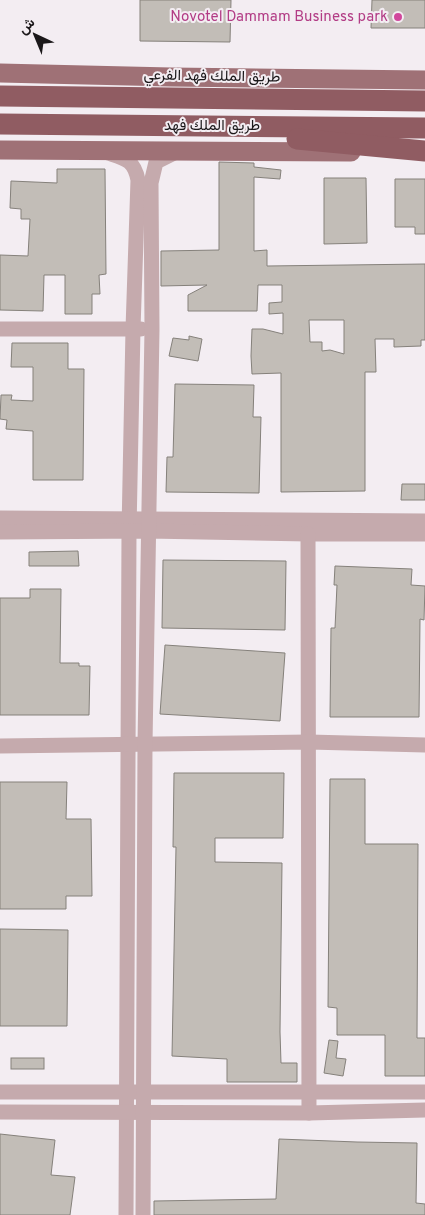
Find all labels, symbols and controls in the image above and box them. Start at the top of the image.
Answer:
place label: Novotel Dammam Business park [170,8,388,27]
north arrow [10,10,60,60]
marker: Novotel Dammam Business park [392,11,404,23]
text: ش [15,15,39,39]
street label: طريق الملك فهد الفرعي [143,66,281,90]
street label: طريق الملك فهد [164,117,260,136]

